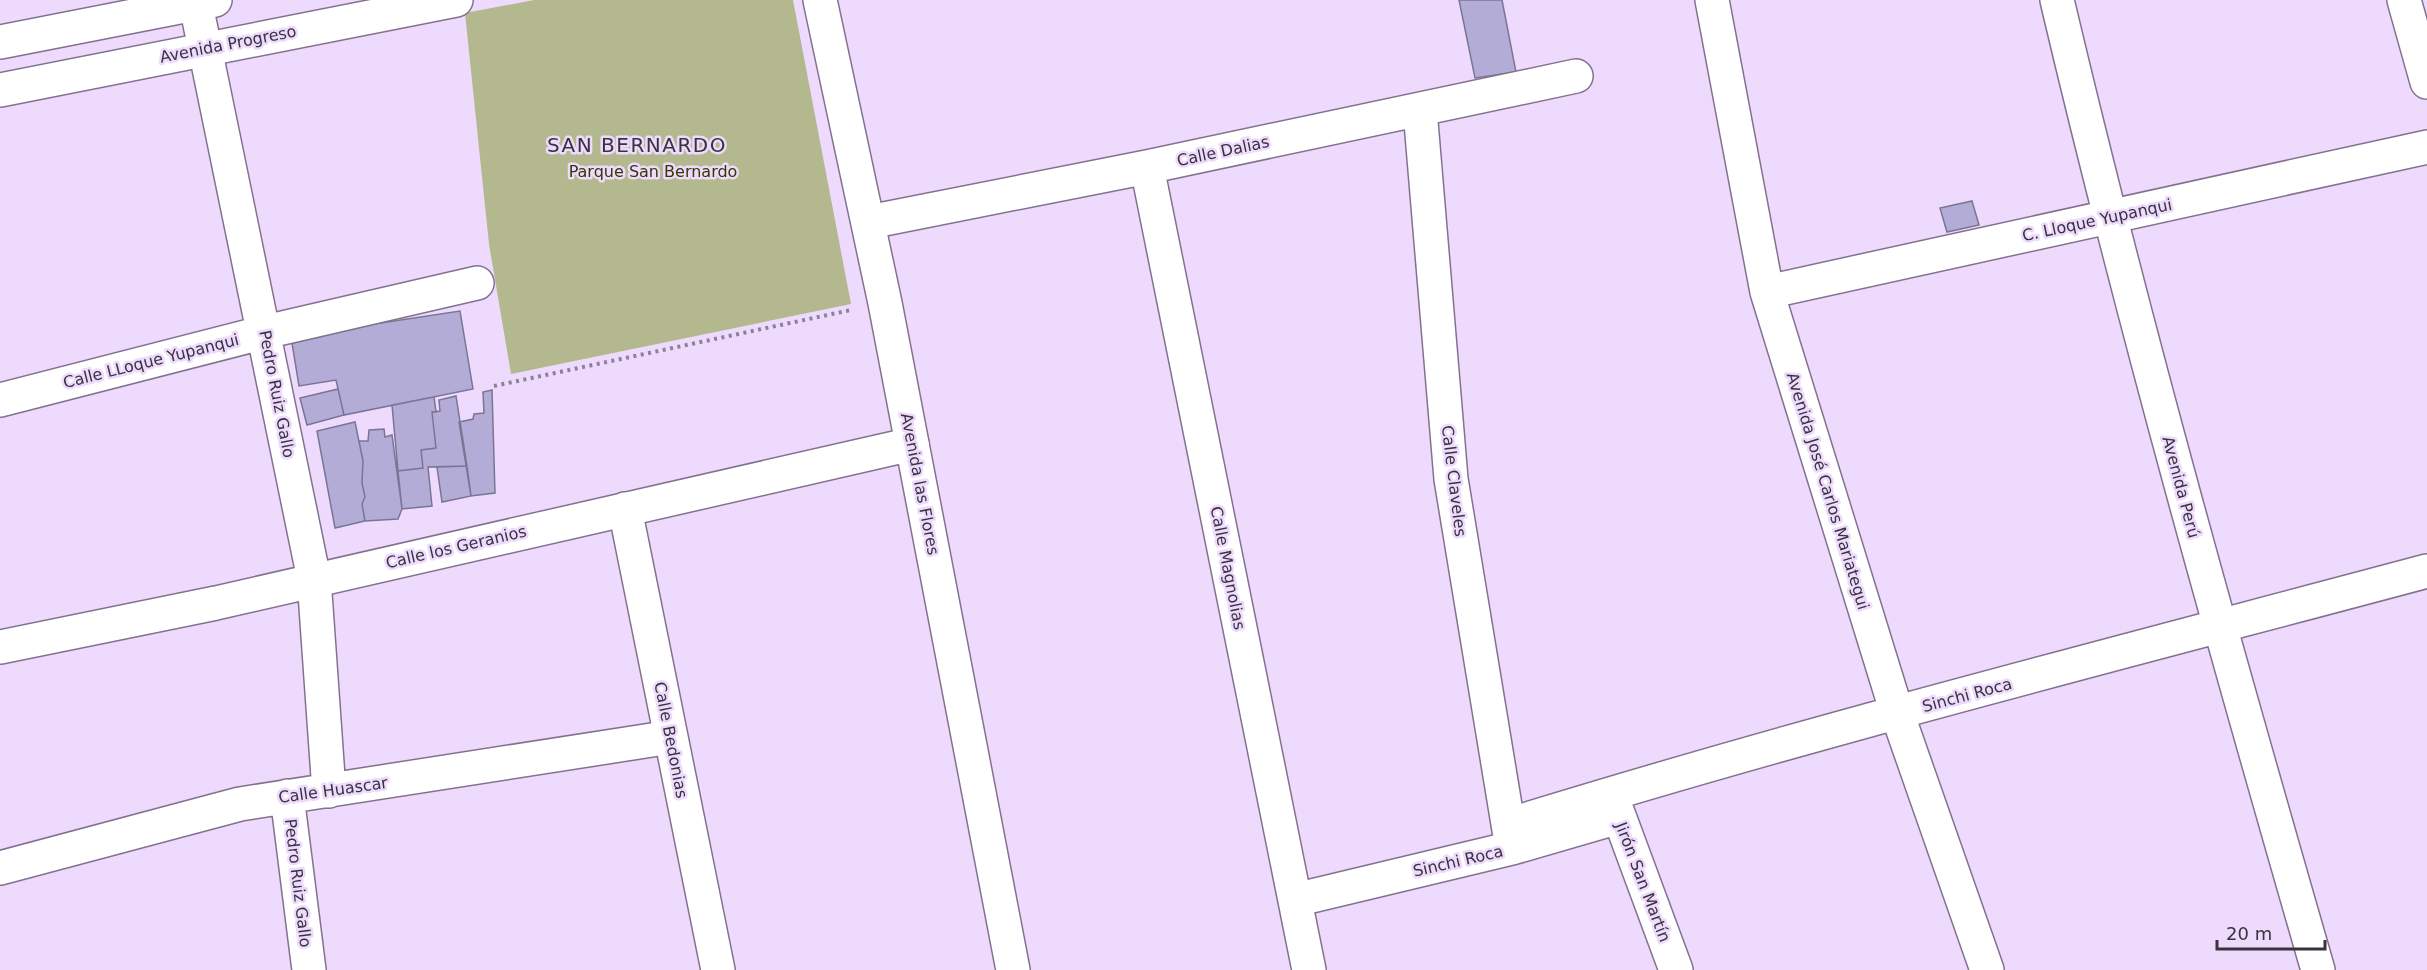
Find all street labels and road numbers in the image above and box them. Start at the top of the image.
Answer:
street label: Avenida Progreso [158,21,298,67]
street label: Calle Dalias [1175,132,1271,170]
street label: C. Lloque Yupanqui [2020,195,2174,245]
street label: Pedro Ruiz Gallo [255,329,299,459]
street label: Calle LLoque Yupanqui [61,330,241,392]
street label: Avenida José Carlos Mariategui [1783,370,1873,612]
street label: Avenida las Flores [897,411,943,557]
street label: Calle Claveles [1438,424,1470,538]
street label: Avenida Perú [2158,434,2204,540]
street label: Calle Magnolias [1207,505,1249,631]
street label: Calle los Geranios [384,522,528,572]
street label: Sinchi Roca [1920,674,2014,716]
street label: Calle Bedonias [650,680,692,800]
street label: Calle Huascar [277,773,389,807]
street label: Pedro Ruiz Gallo [281,818,315,948]
street label: Jirón San Martín [1611,819,1675,945]
street label: Sinchi Roca [1411,841,1505,881]

